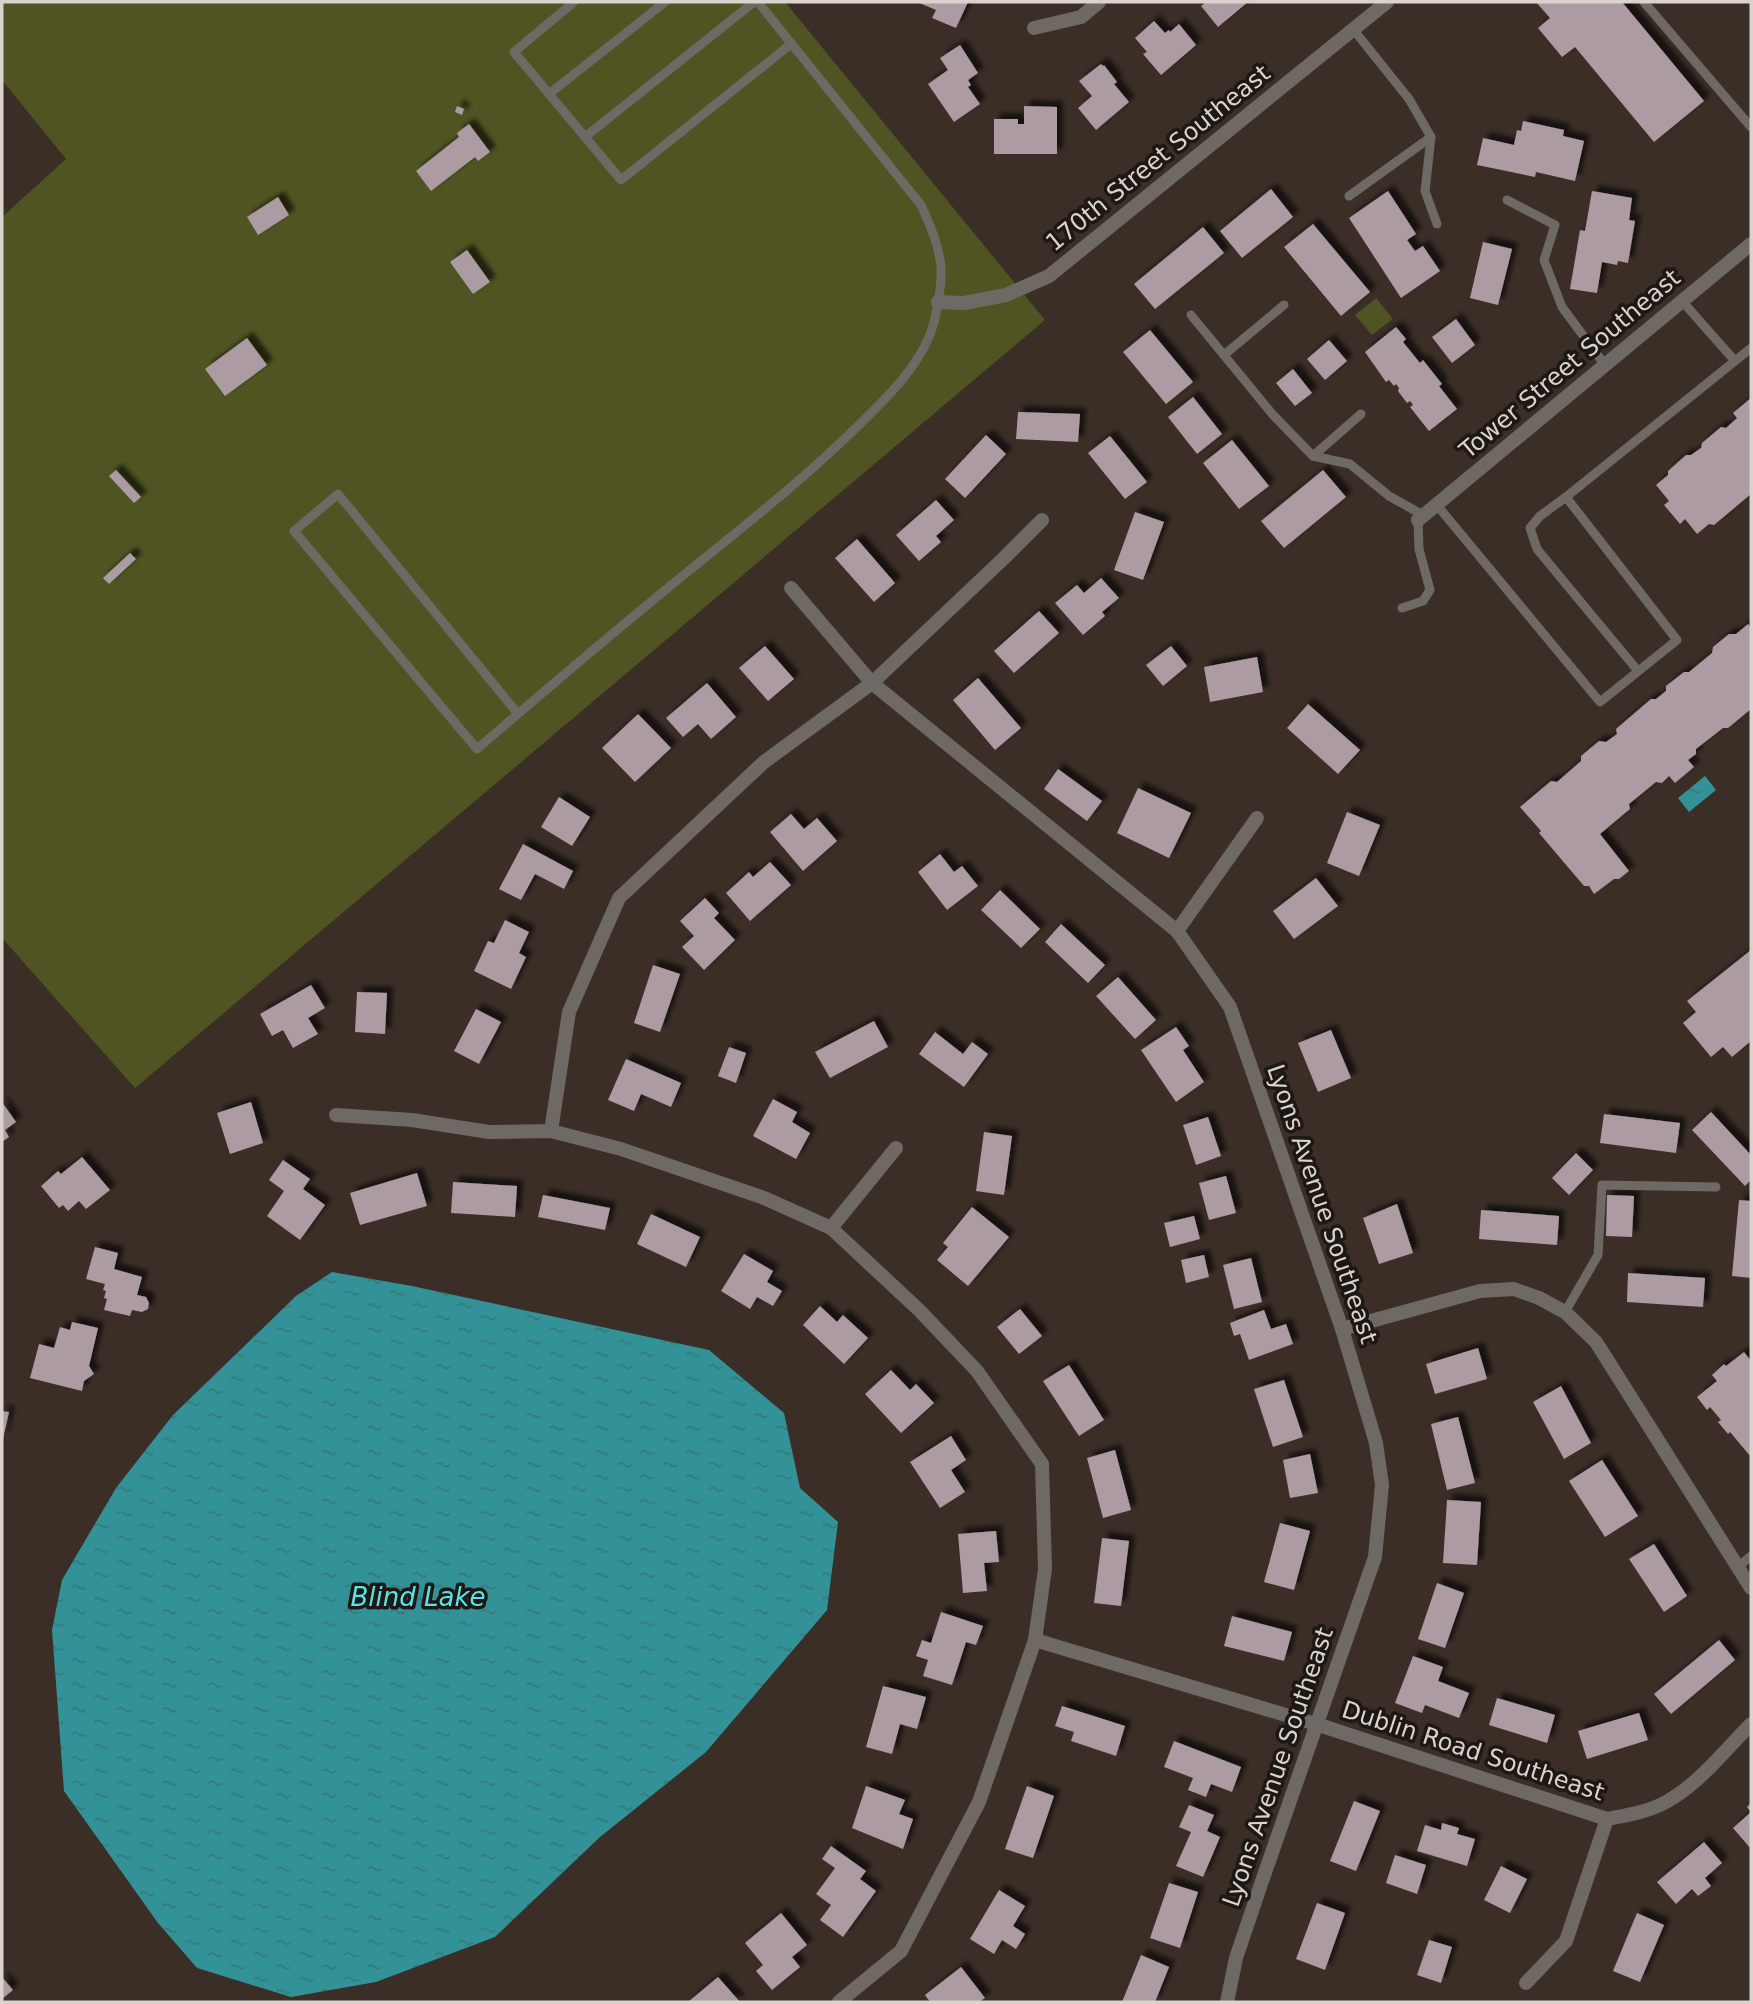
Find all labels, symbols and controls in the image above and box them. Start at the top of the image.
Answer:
street label: 170th Street Southeast [1040,59,1276,257]
street label: Tower Street Southeast [1453,264,1686,465]
street label: Lyons Avenue Southeast [1261,1061,1383,1347]
water label: Blind Lake [350,1582,486,1612]
street label: Lyons Avenue Southeast [1217,1624,1339,1910]
street label: Dublin Road Southeast [1338,1695,1608,1807]

